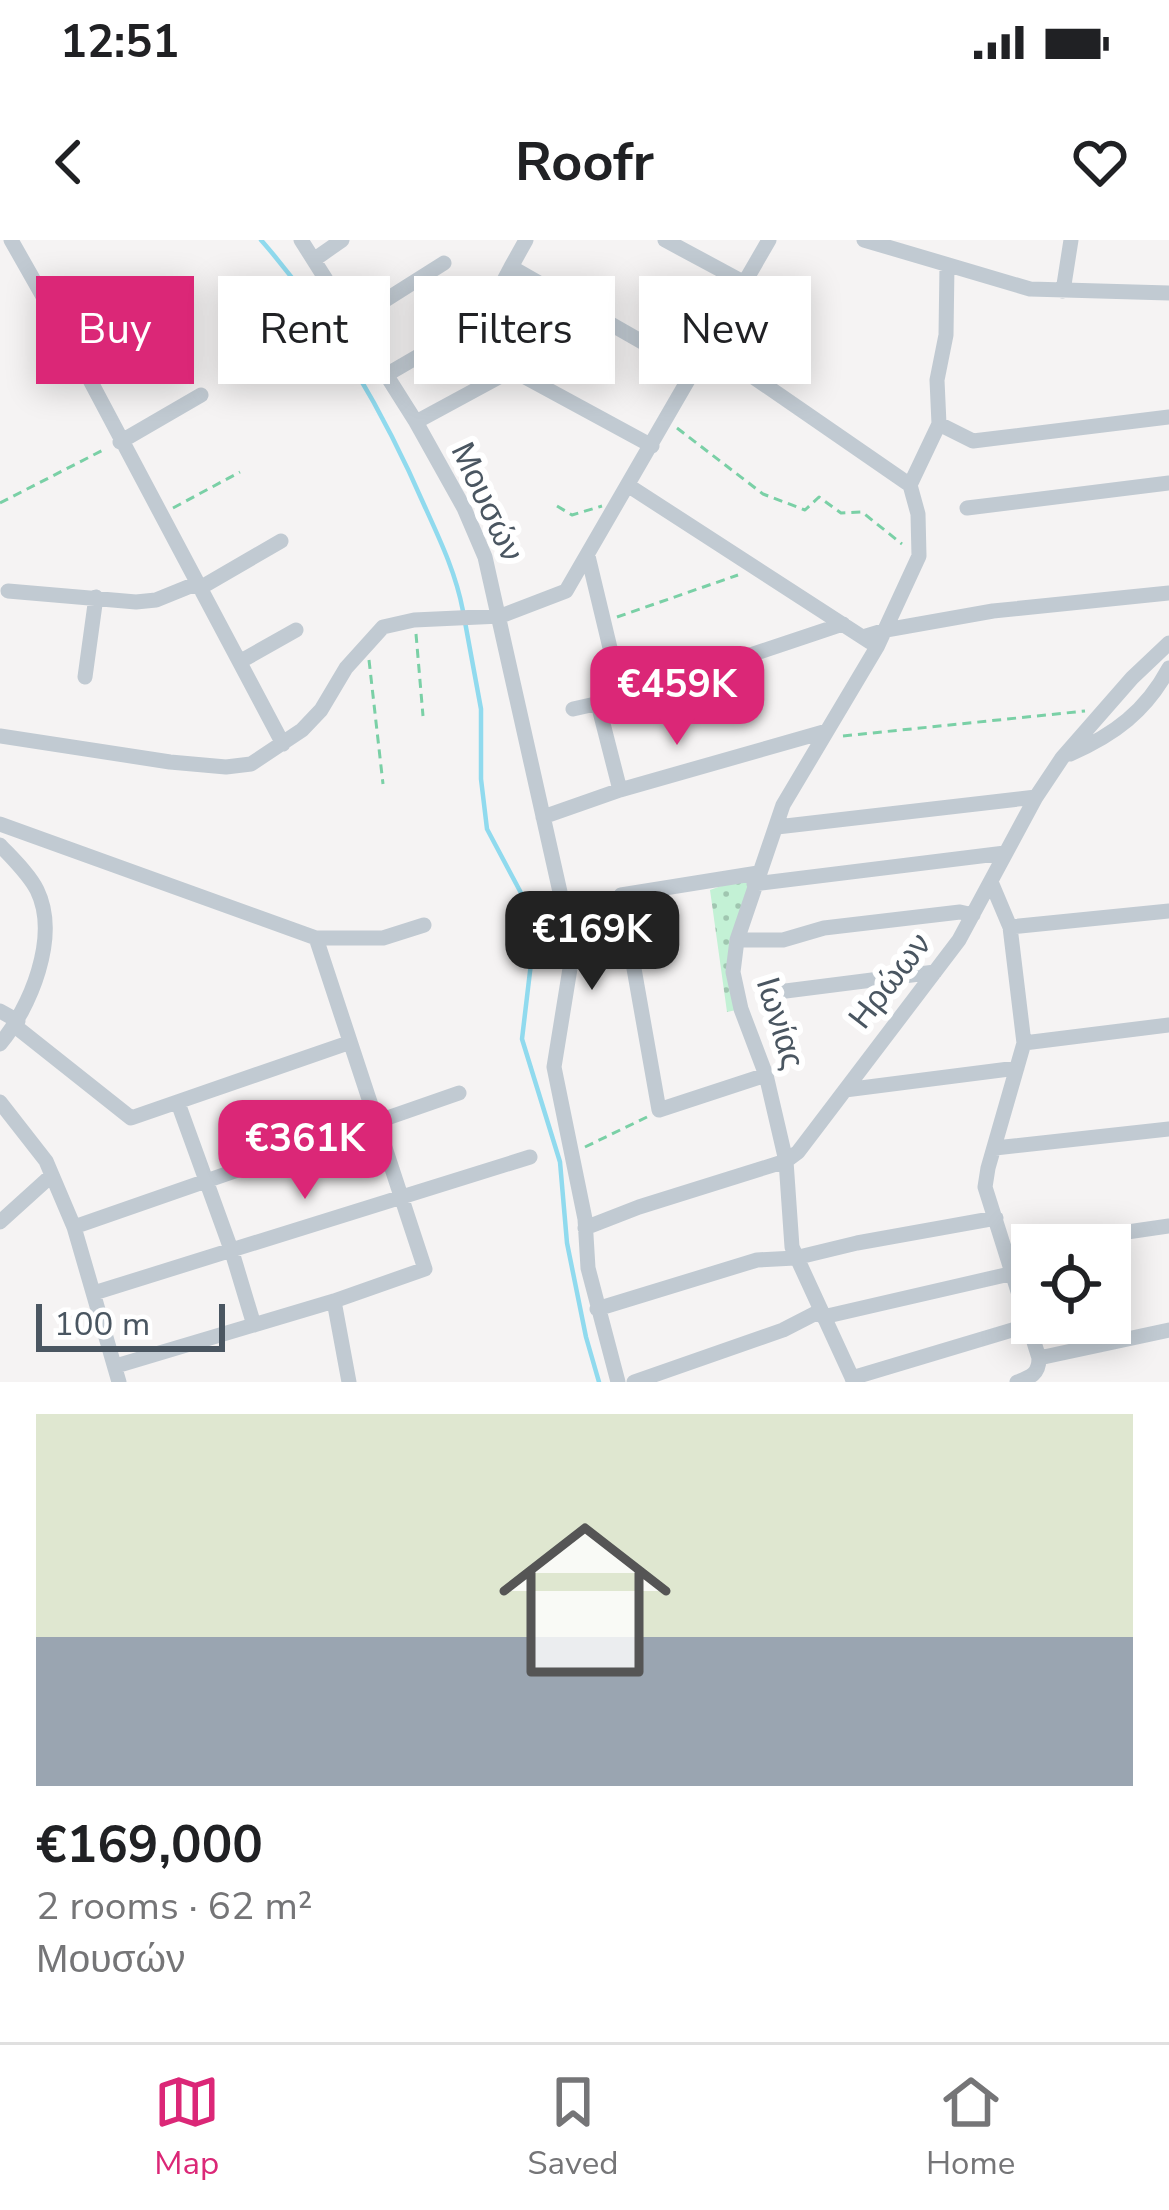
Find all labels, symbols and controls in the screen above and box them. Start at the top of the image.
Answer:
text: 12:51 [60,12,179,73]
text: Roofr [515,125,654,199]
icon: back [36,129,102,195]
icon: heart [1067,129,1133,195]
chip: Buy [36,276,194,384]
chip: Rent [218,276,390,384]
chip: Filters [414,276,615,384]
chip: New [639,276,811,384]
street label: Μουσών [440,435,534,569]
pin: €459K [593,646,761,748]
text: €459K [617,658,737,711]
pin: €169K [508,891,676,993]
text: €169K [532,903,652,956]
street label: Ηρώων [838,924,942,1038]
street label: Ιωνίας [745,972,815,1074]
pin: €361K [221,1100,389,1202]
text: €361K [245,1112,365,1165]
map controls [1011,1224,1131,1344]
button: locate [1011,1224,1131,1344]
scale bar [36,1298,225,1351]
text: 100 m [54,1302,150,1347]
icon: home [477,1492,693,1708]
text: €169,000 [36,1810,263,1880]
text: 2 rooms · 62 m² [36,1880,313,1933]
text: Μουσών [36,1933,186,1986]
tab: Map [154,2069,220,2186]
tab: Saved [527,2069,618,2186]
tab: Home [926,2069,1015,2186]

